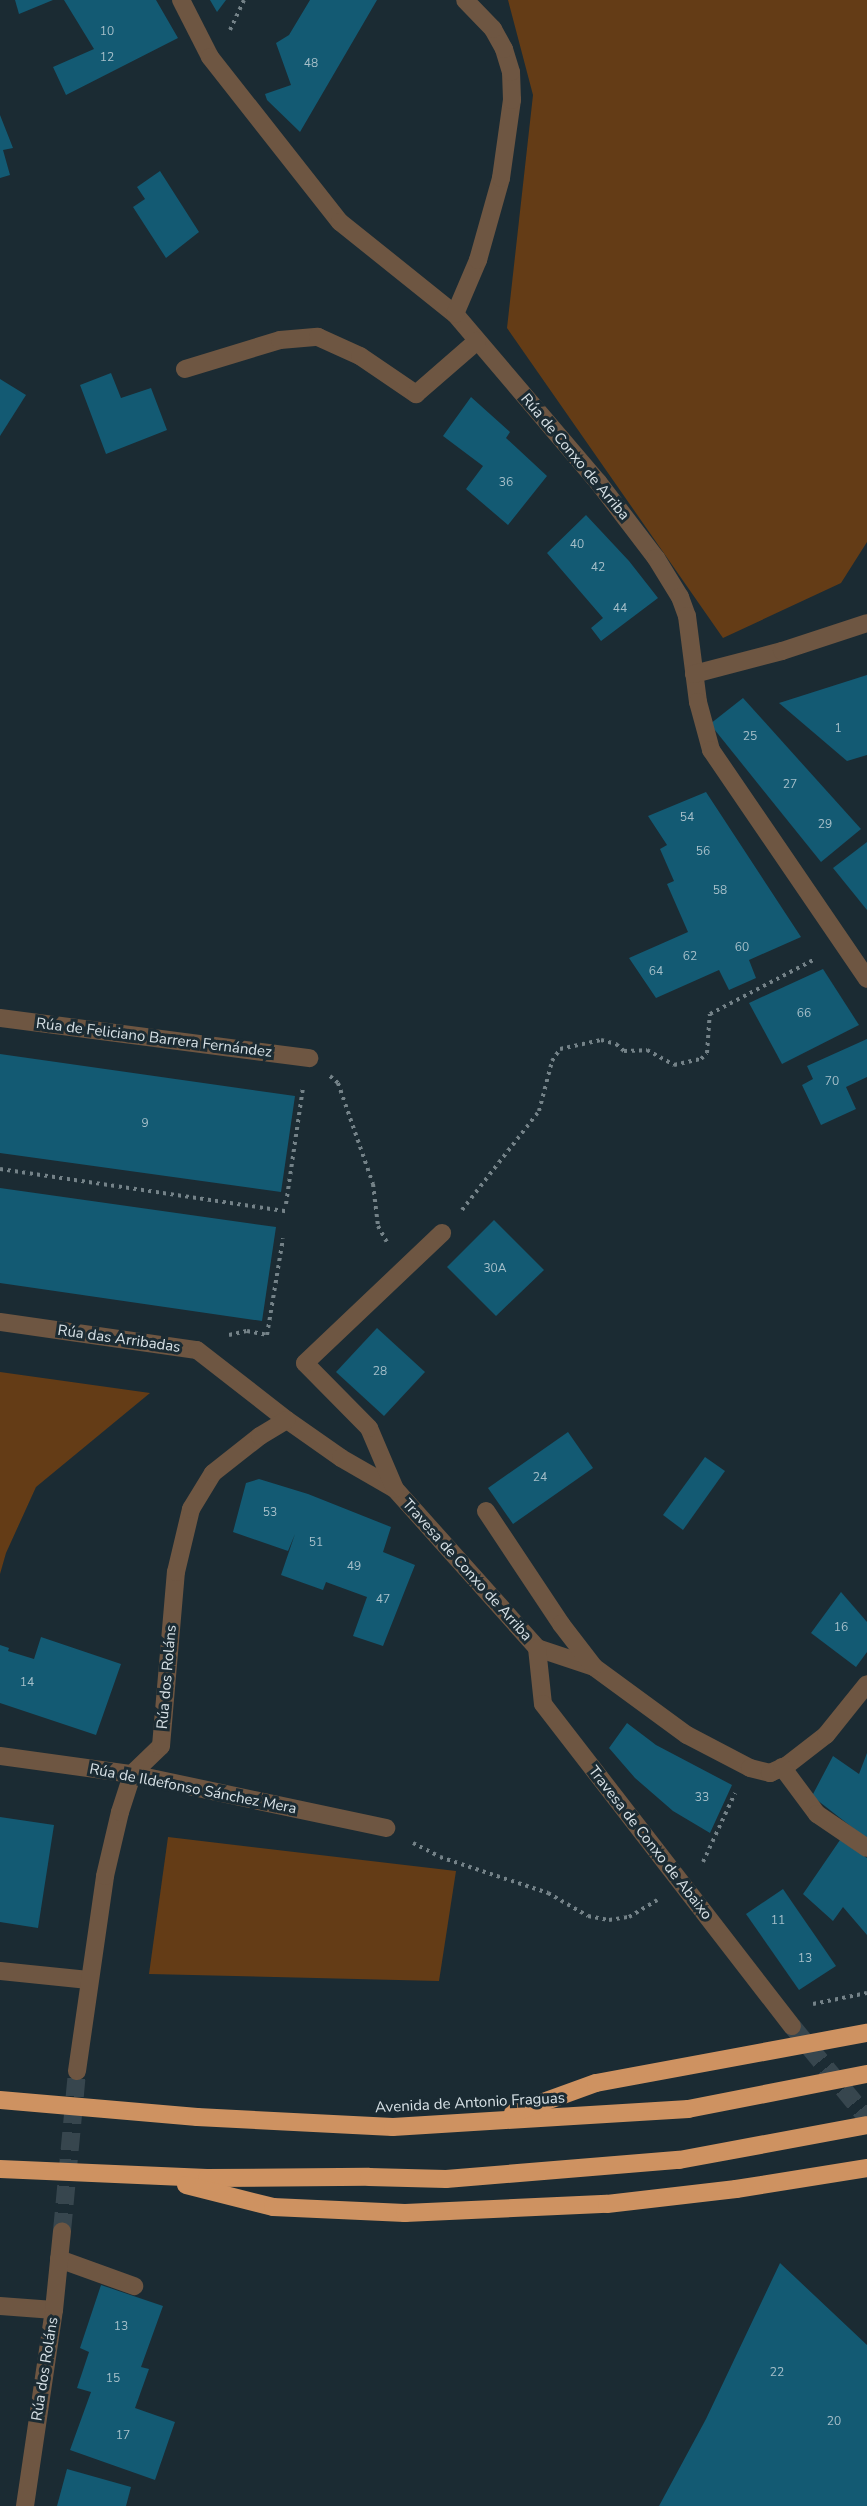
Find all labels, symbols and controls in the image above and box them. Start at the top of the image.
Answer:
house number: 10 [100,25,114,39]
house number: 12 [100,51,114,65]
house number: 48 [304,57,318,71]
street label: Rúa de Conxo de Arriba [517,390,633,524]
house number: 36 [499,476,513,490]
house number: 40 [570,538,584,552]
house number: 42 [591,561,605,575]
house number: 44 [613,602,627,616]
house number: 1 [834,722,842,736]
house number: 25 [743,730,757,744]
house number: 27 [783,778,797,792]
house number: 54 [680,811,694,825]
house number: 29 [818,818,832,832]
house number: 56 [696,845,710,859]
house number: 58 [713,884,727,898]
house number: 60 [735,941,749,955]
house number: 62 [683,950,697,964]
house number: 64 [649,965,663,979]
house number: 66 [797,1007,811,1021]
street label: Rúa de Feliciano Barrera Fernández [35,1015,273,1061]
house number: 70 [825,1075,839,1089]
house number: 9 [141,1117,149,1131]
house number: 30A [483,1262,507,1276]
street label: Rúa das Arribadas [56,1321,182,1357]
house number: 28 [373,1365,387,1379]
house number: 24 [533,1471,547,1485]
street label: Travesa de Conxo de Arriba [398,1495,536,1645]
house number: 53 [263,1506,277,1520]
house number: 51 [309,1536,323,1550]
house number: 49 [347,1560,361,1574]
house number: 47 [376,1593,390,1607]
house number: 16 [834,1621,848,1635]
street label: Rúa dos Roláns [153,1624,181,1730]
house number: 14 [20,1676,34,1690]
street label: Rúa de Ildefonso Sánchez Mera [88,1760,298,1818]
street label: Travesa de Conxo de Abaixo [584,1762,716,1924]
house number: 33 [695,1791,709,1805]
house number: 11 [771,1914,785,1928]
house number: 13 [798,1952,812,1966]
street label: Avenida de Antonio Fraguas [375,2089,565,2117]
street label: Rúa dos Roláns [28,2316,62,2422]
house number: 13 [114,2320,128,2334]
house number: 22 [770,2366,784,2380]
house number: 15 [106,2372,120,2386]
house number: 20 [827,2415,841,2429]
house number: 17 [116,2429,130,2443]

